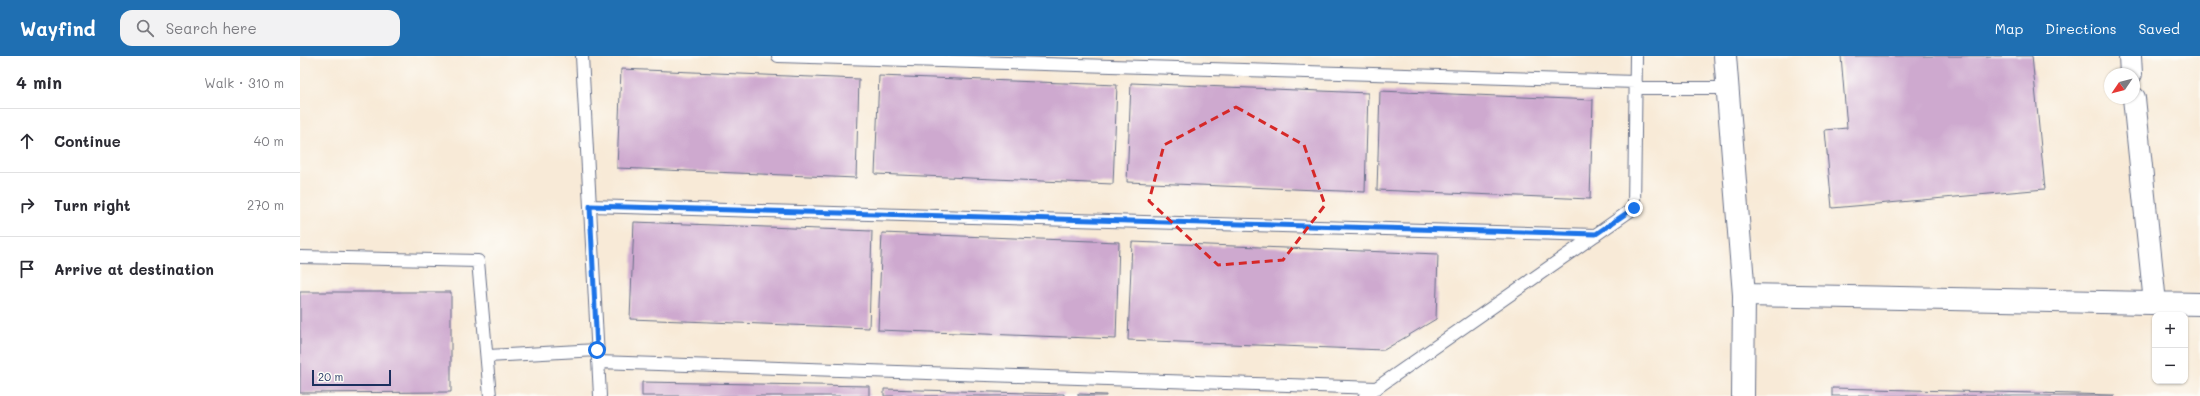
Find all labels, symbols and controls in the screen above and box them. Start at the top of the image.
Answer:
search box [120,10,400,46]
text: Wayfind [20,16,96,41]
icon: search [134,17,156,39]
text: Search here [166,18,257,38]
text: Map [1995,19,2023,38]
text: Directions [2045,19,2116,38]
text: Saved [2138,19,2180,38]
north arrow [2104,68,2140,104]
text: 4 min [16,71,62,93]
text: Walk · 310 m [204,74,284,91]
icon: ahead [16,130,38,152]
text: Continue [54,131,121,151]
text: 40 m [254,132,284,149]
icon: right [16,194,38,216]
text: Turn right [54,195,131,215]
text: 270 m [247,196,284,213]
route end [1625,199,1643,217]
icon: arrive [16,258,38,280]
text: Arrive at destination [54,259,214,279]
map controls [2152,312,2188,384]
button: + [2152,312,2188,348]
route start [588,341,606,359]
button: − [2152,348,2188,384]
scale bar [312,368,391,387]
text: 20 m [318,369,343,384]

